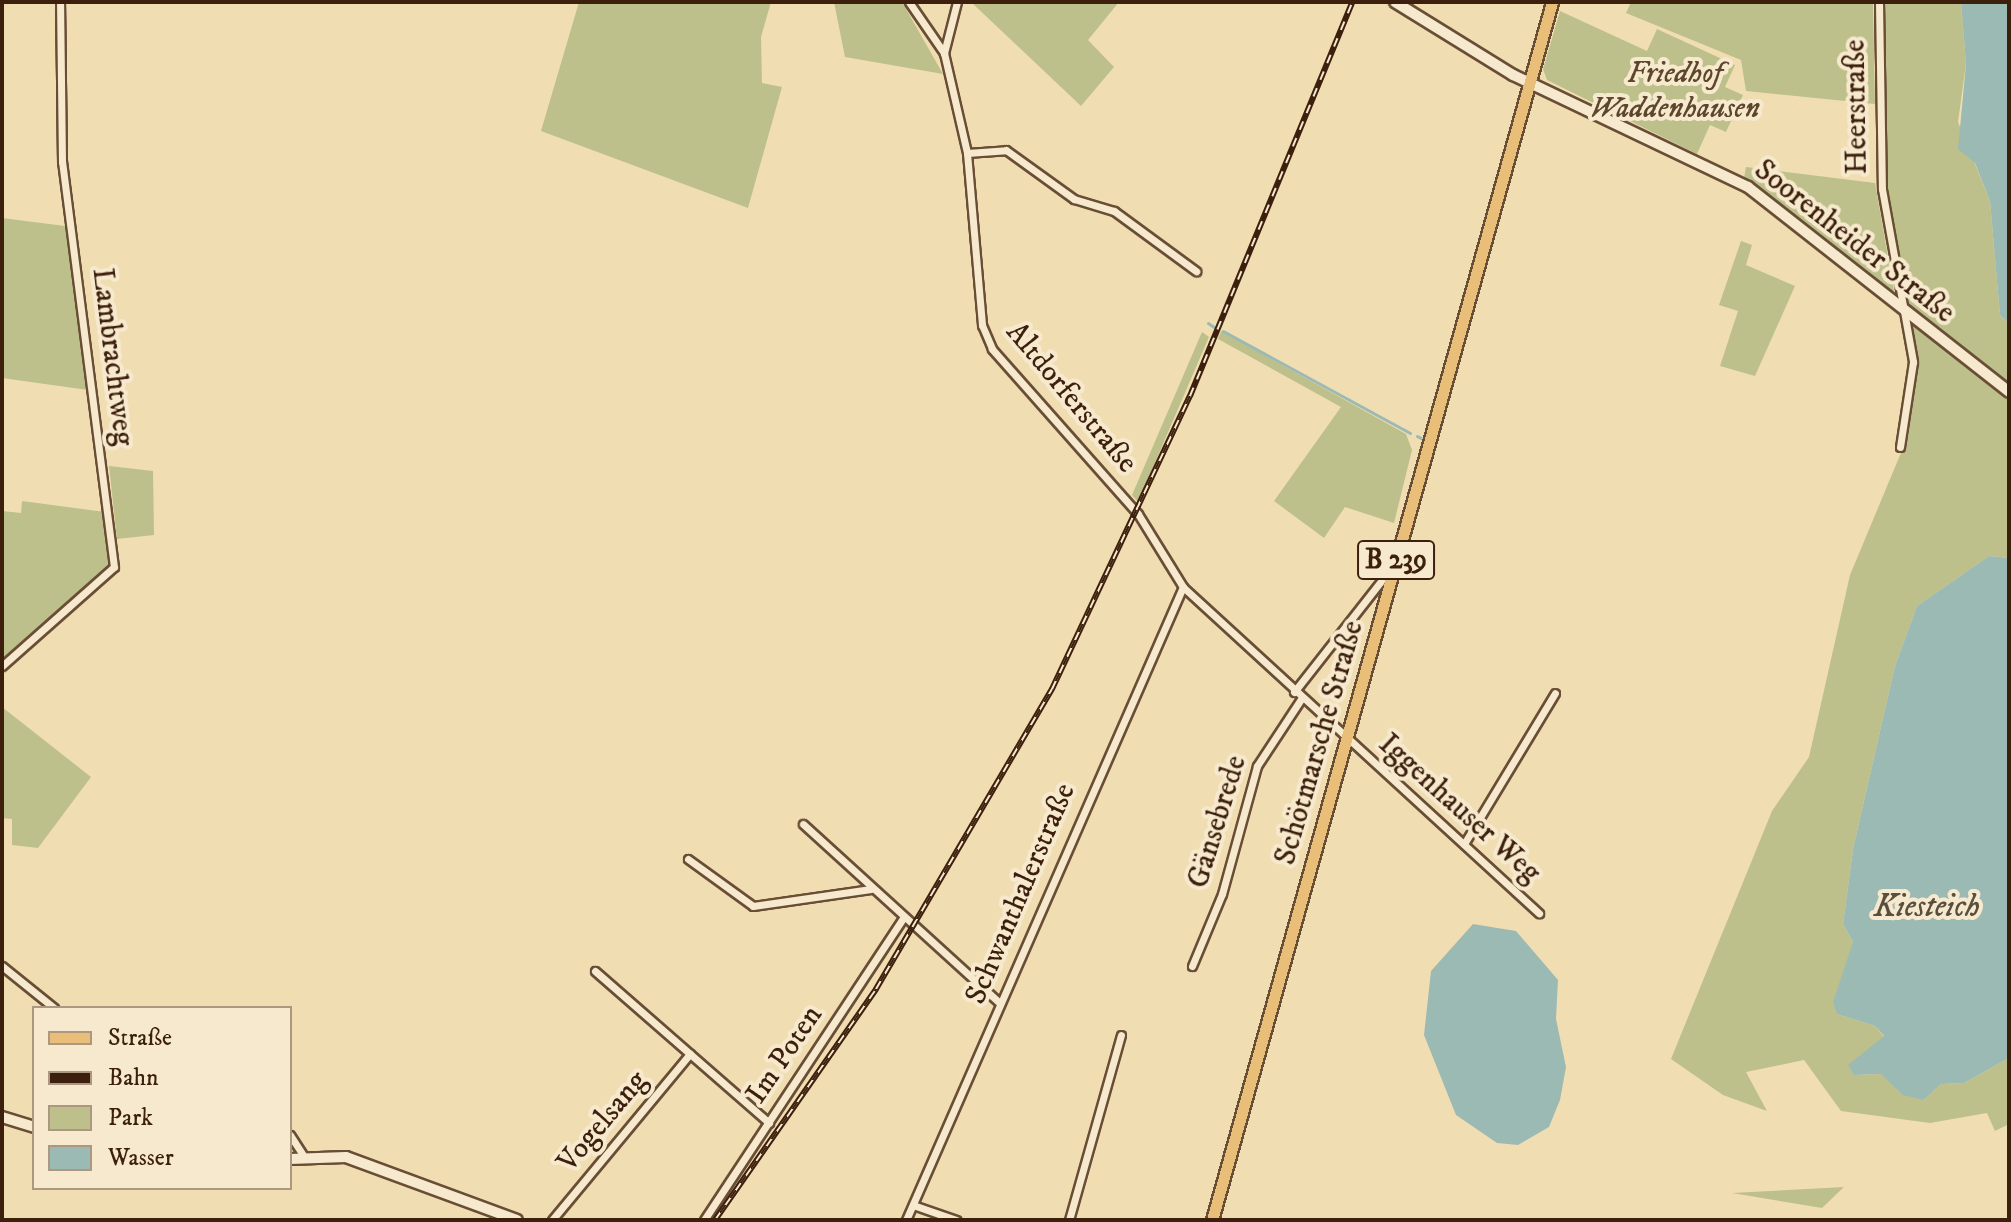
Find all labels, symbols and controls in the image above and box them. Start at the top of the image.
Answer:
street label: Heerstraße [1838,39,1876,175]
park label: Friedhof Waddenhausen [1590,56,1760,126]
street label: Soorenheider Straße [1747,153,1961,331]
street label: Lambrachtweg [83,266,141,448]
street label: Altdorferstraße [998,315,1144,481]
road number: B 239 [1356,536,1436,584]
street label: Schötmarsche Straße [1268,617,1372,869]
street label: Iggenhauser Weg [1371,727,1547,891]
street label: Gänsebrede [1181,751,1255,893]
street label: Schwanthalerstraße [958,778,1084,1010]
water label: Kiesteich [1874,888,1980,926]
street label: Im Poten [739,999,831,1111]
legend [32,1006,292,1190]
text: Straße [108,1023,172,1053]
text: Bahn [108,1063,159,1093]
street label: Vogelsang [550,1064,656,1180]
text: Park [108,1103,153,1133]
text: Wasser [108,1143,174,1173]

